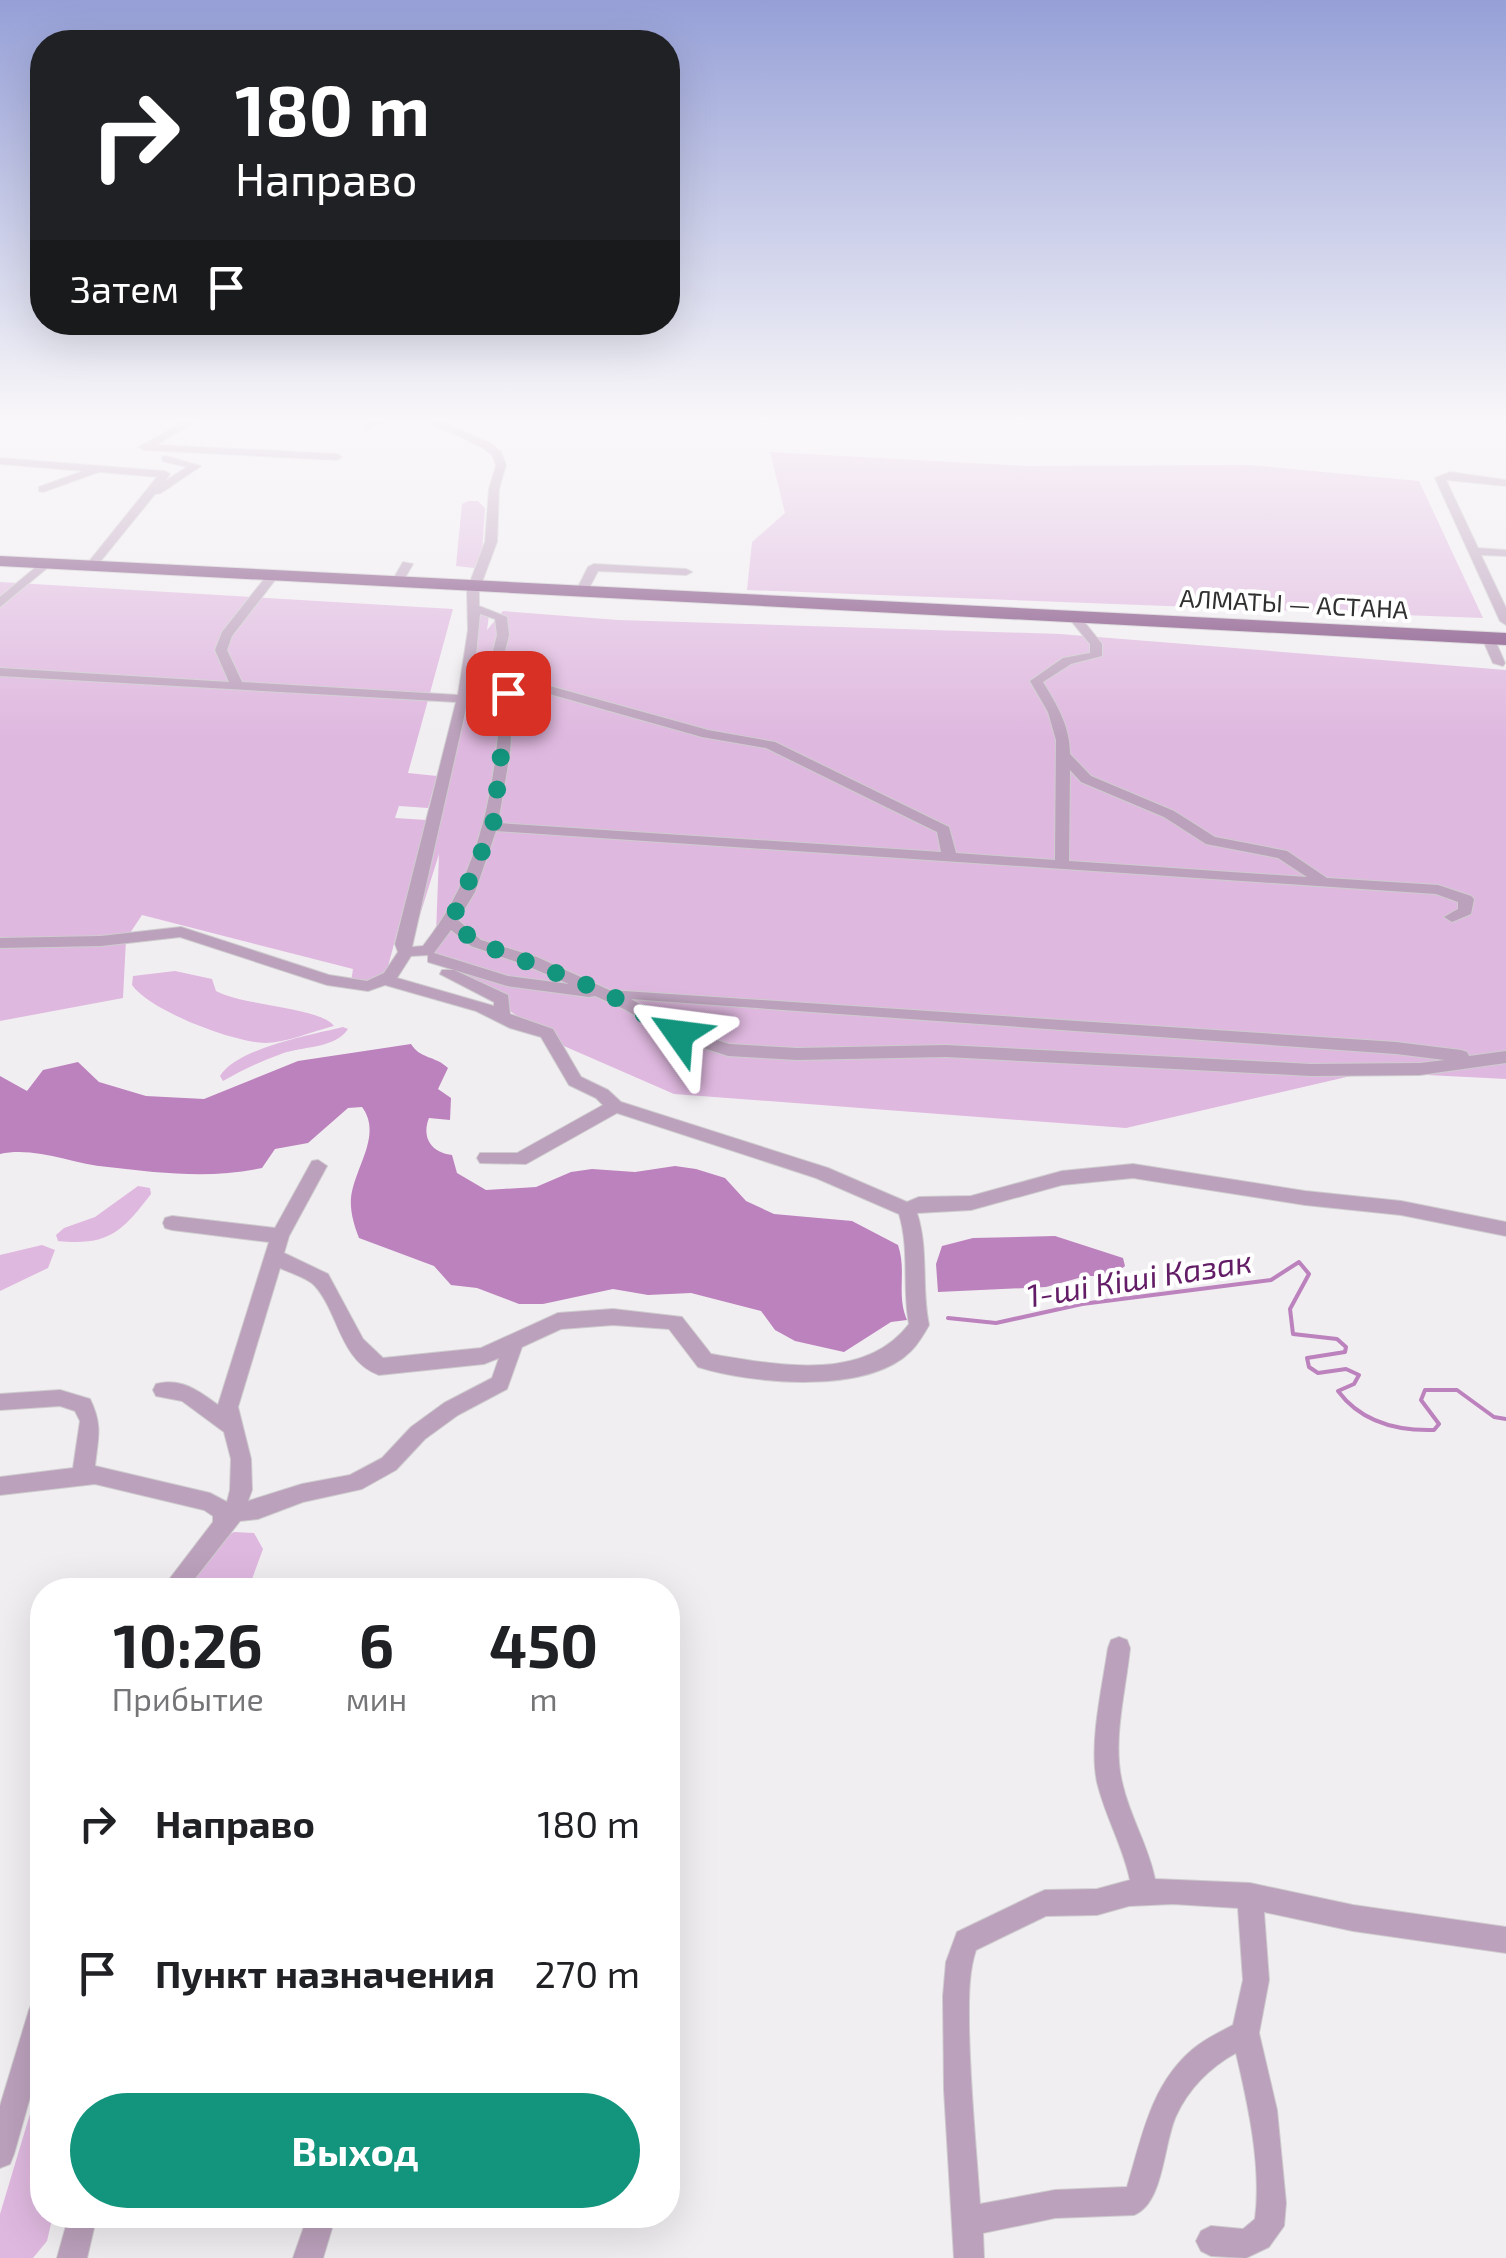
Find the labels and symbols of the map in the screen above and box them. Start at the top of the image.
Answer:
street label: АЛМАТЫ — АСТАНА [1179,582,1410,624]
pin [466,651,551,736]
position arrow [627,982,731,1086]
water label: 1-ші Кіші Казак [1024,1240,1254,1314]

